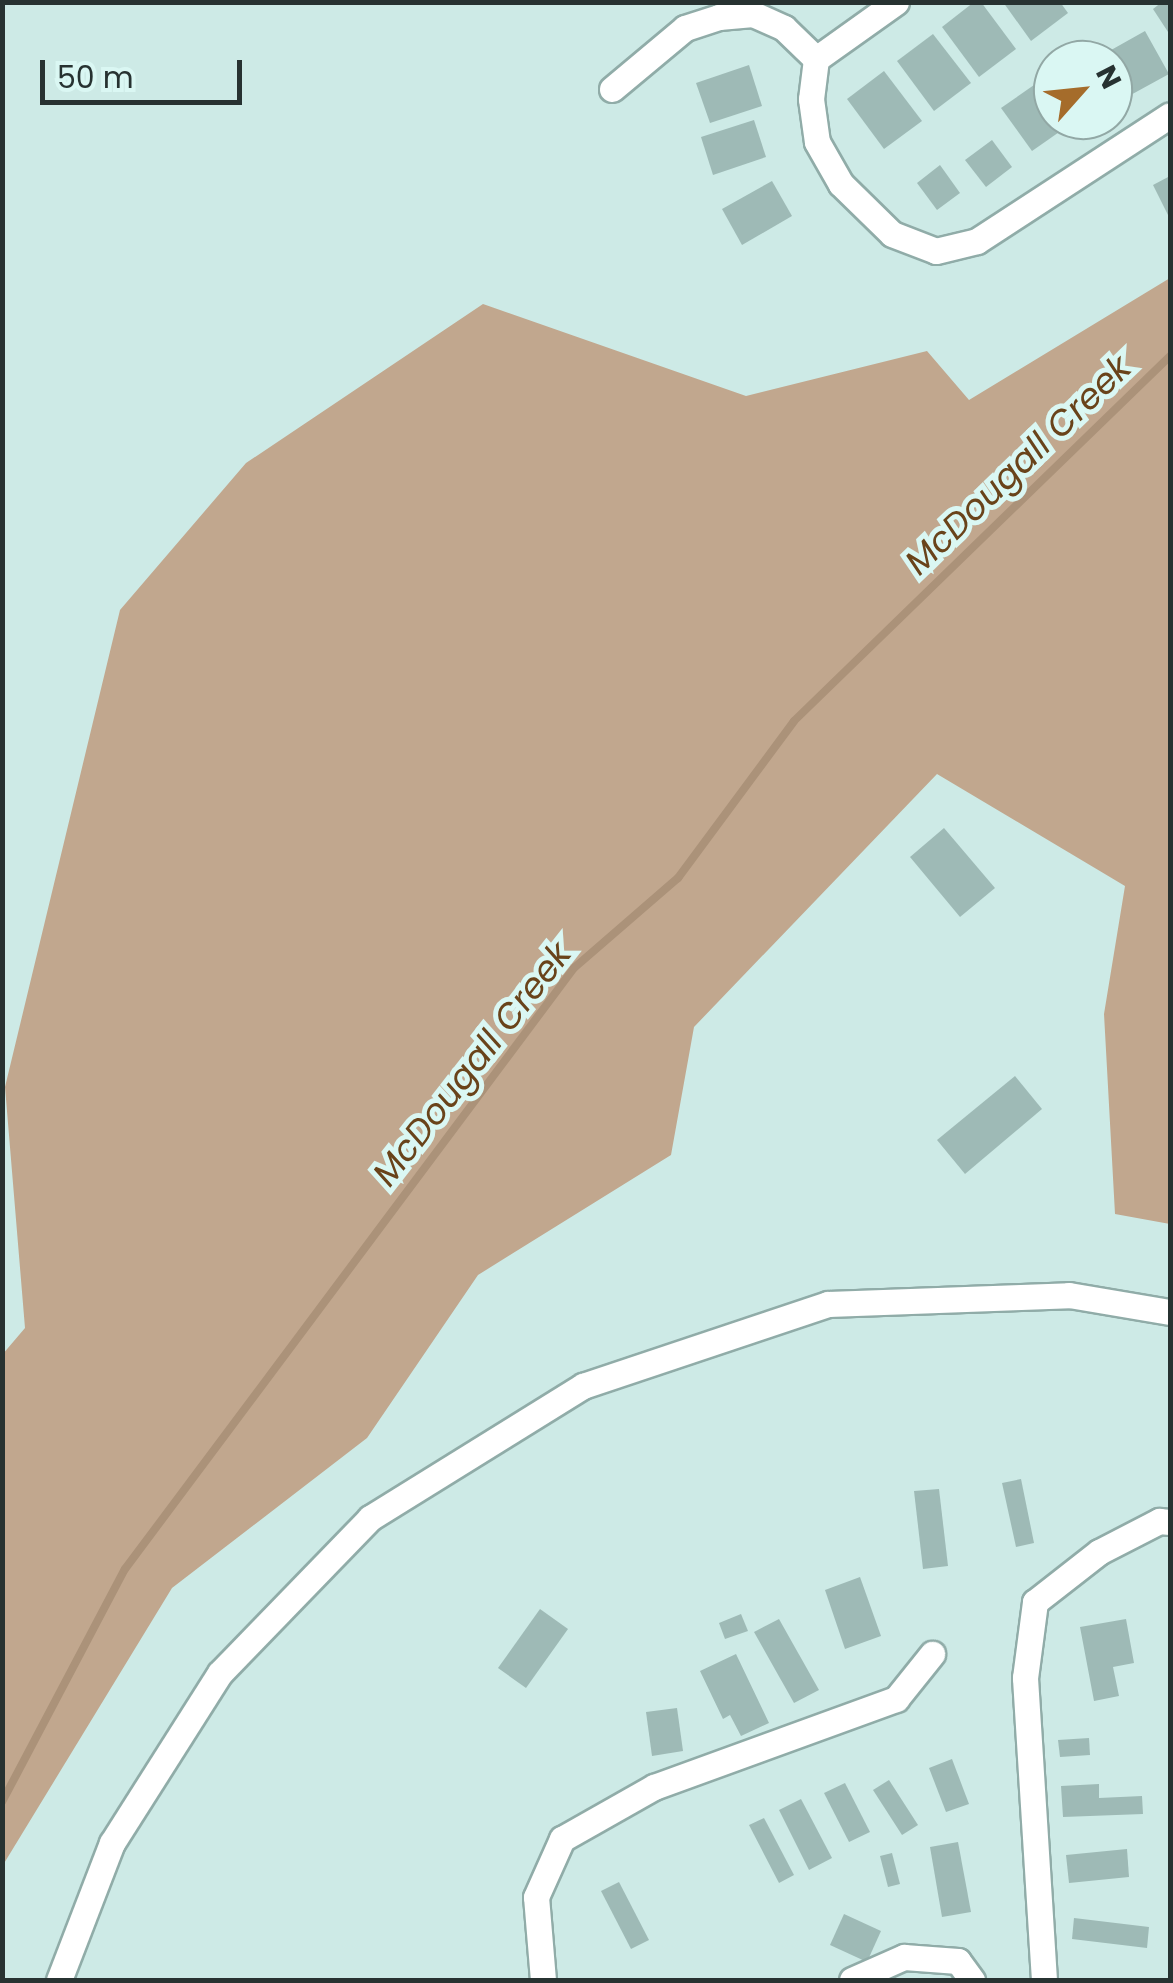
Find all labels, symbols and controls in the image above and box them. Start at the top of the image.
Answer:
scale bar [45,40,248,102]
north arrow [1033,40,1133,140]
text: 50 m [57,56,134,99]
text: N [1086,59,1131,95]
water label: McDougall Creek [896,347,1140,583]
water label: McDougall Creek [364,934,580,1194]

